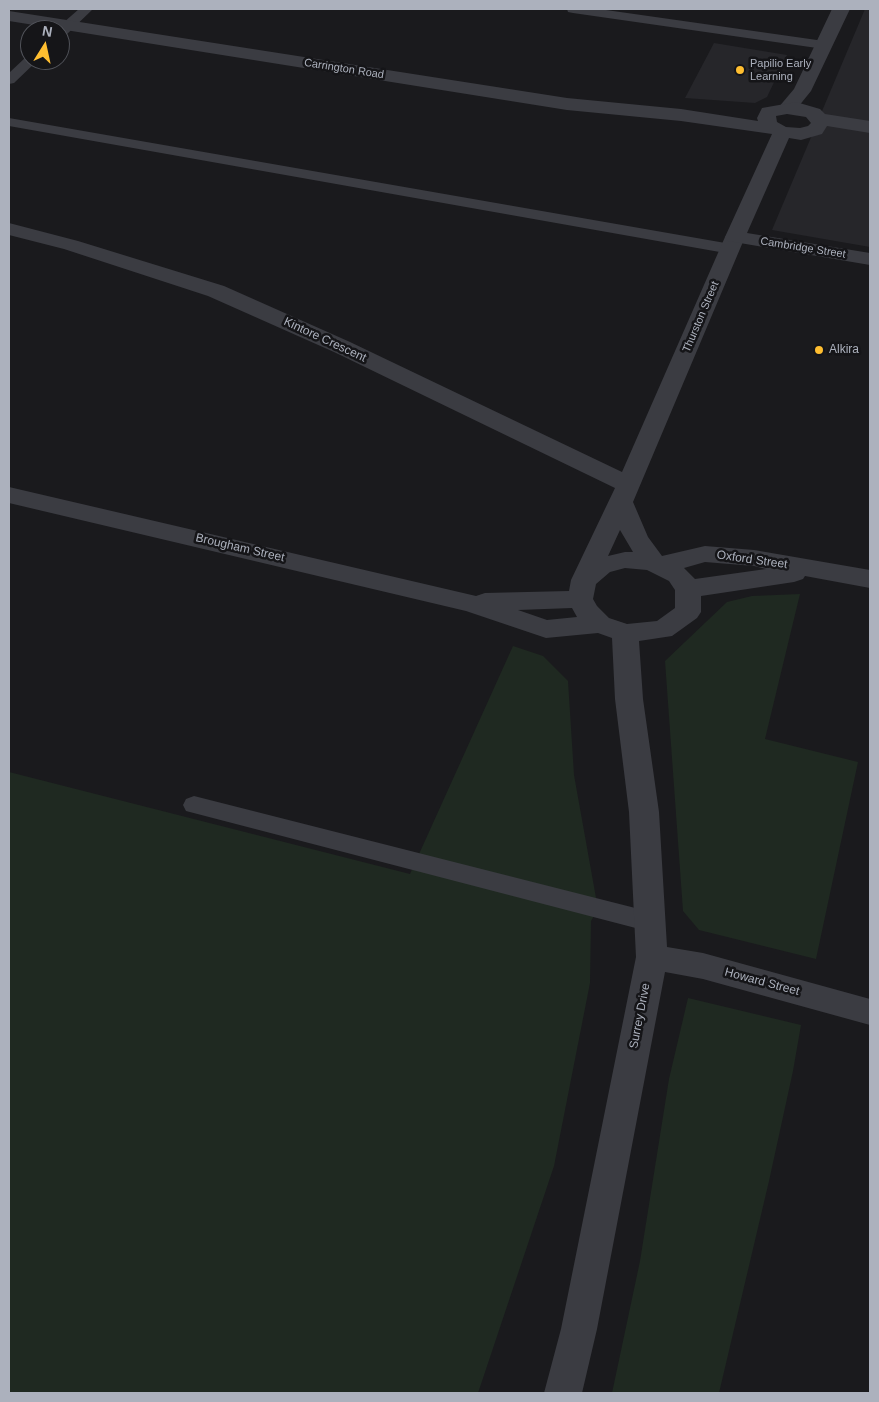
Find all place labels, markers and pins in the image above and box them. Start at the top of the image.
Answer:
place label: Papilio Early Learning [750,57,811,83]
marker: Papilio Early Learning [734,64,746,76]
place label: Alkira [829,343,859,357]
marker: Alkira [813,344,825,356]

